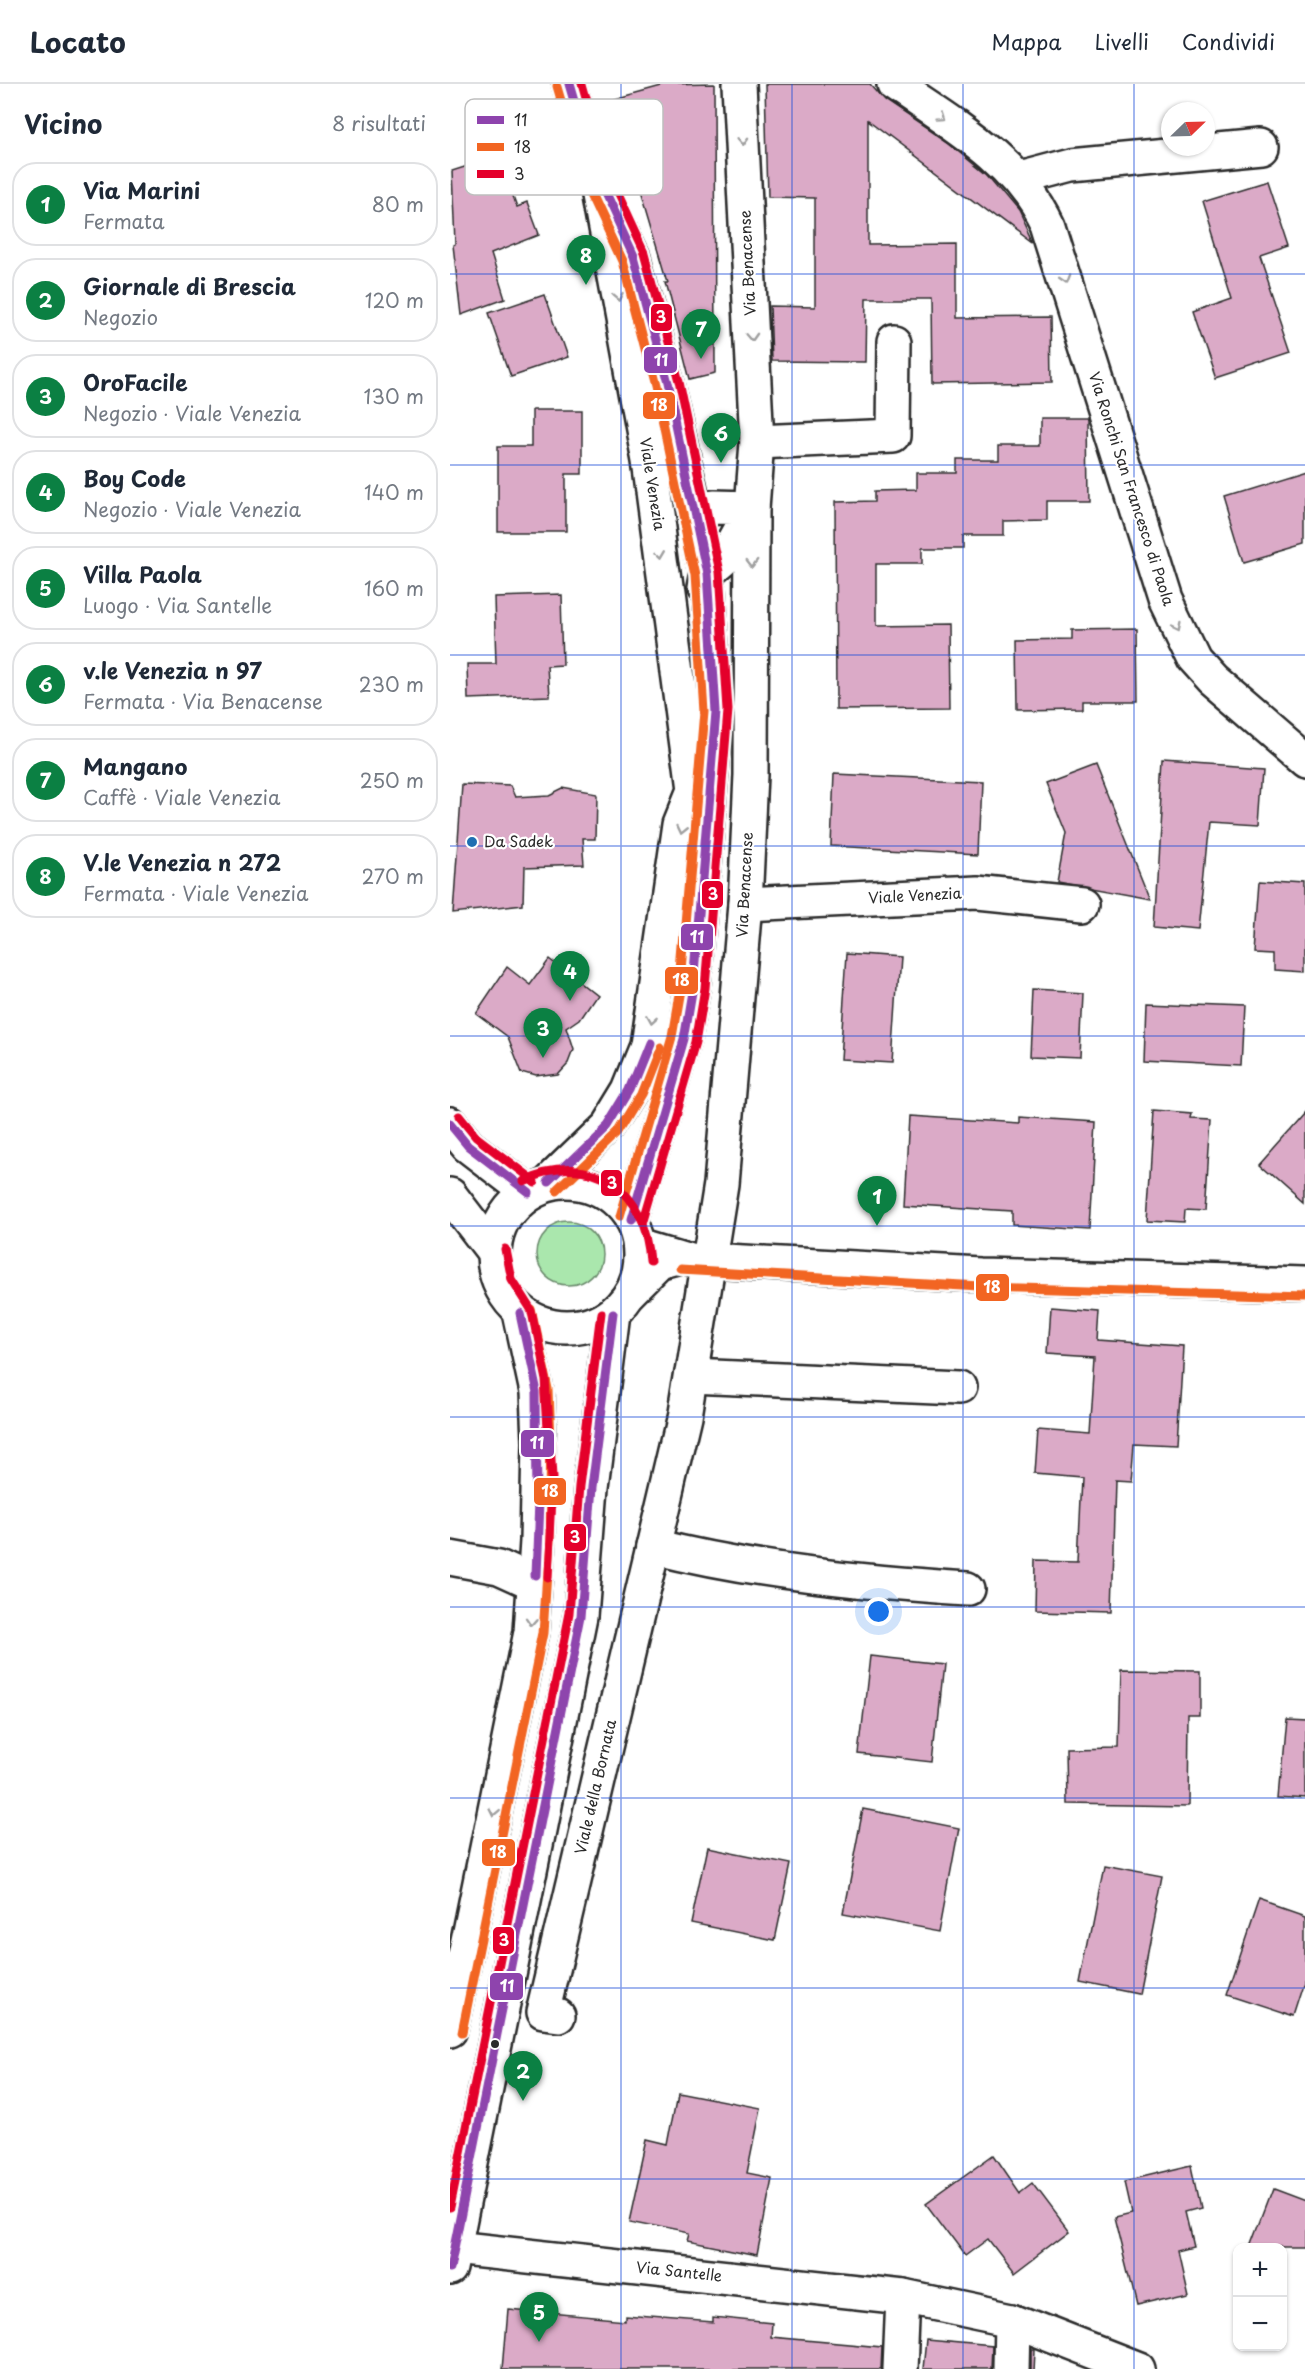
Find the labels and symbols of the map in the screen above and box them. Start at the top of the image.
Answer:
legend [465,99,663,195]
north arrow [1161,102,1215,156]
text: 11 [514,107,527,131]
one-way arrow [936,110,947,121]
text: 18 [514,134,531,158]
one-way arrow [736,138,749,147]
text: 3 [514,161,525,185]
street label: Via Benacense [732,210,761,317]
pin: 8 [566,236,606,285]
one-way arrow [1058,274,1070,285]
one-way arrow [611,293,624,303]
line badge: 3 [650,303,673,332]
text: 3 [656,304,666,328]
pin: 7 [682,310,720,359]
one-way arrow [745,333,758,342]
line badge: 11 [643,346,678,374]
text: 11 [654,347,668,371]
street label: Via Ronchi San Francesco di Paola [1084,369,1181,609]
line badge: 18 [642,391,676,420]
text: 18 [650,392,668,416]
pin: 6 [702,414,740,463]
street label: Viale Venezia [635,436,672,533]
one-way arrow [655,548,667,557]
one-way arrow [746,559,758,568]
one-way arrow [1170,619,1181,630]
one-way arrow [675,822,688,832]
place label: Da Sadek [484,829,553,852]
street label: Via Benacense [729,831,758,938]
marker: Da Sadek [465,835,479,849]
line badge: 3 [701,880,724,909]
text: 3 [708,881,718,905]
street label: Viale Venezia [868,881,963,908]
line badge: 11 [680,923,714,951]
text: 11 [690,924,704,948]
pin: 4 [550,952,590,1001]
line badge: 18 [664,966,699,995]
text: 18 [672,967,690,991]
pin: 3 [524,1008,562,1058]
one-way arrow [646,1015,659,1025]
line badge: 3 [600,1169,623,1197]
text: 3 [607,1170,617,1194]
pin: 1 [858,1176,896,1226]
line badge: 18 [975,1273,1010,1302]
text: 18 [983,1274,1001,1298]
line badge: 11 [520,1429,555,1458]
text: 11 [530,1430,544,1454]
line badge: 18 [533,1477,567,1506]
text: 18 [541,1478,559,1502]
line badge: 3 [563,1523,587,1552]
text: 3 [570,1524,580,1548]
your location [864,1597,893,1626]
one-way arrow [525,1616,538,1625]
street label: Viale della Bornata [568,1716,621,1856]
one-way arrow [488,1807,501,1817]
line badge: 18 [481,1838,516,1867]
text: 18 [489,1839,507,1863]
line badge: 3 [492,1926,515,1955]
text: 3 [499,1927,509,1951]
line badge: 11 [489,1972,524,2001]
text: 11 [500,1973,514,1997]
unlabelled marker [489,2038,501,2050]
pin: 2 [504,2052,542,2101]
street label: Via Santelle [635,2255,723,2286]
pin: 5 [520,2292,559,2342]

